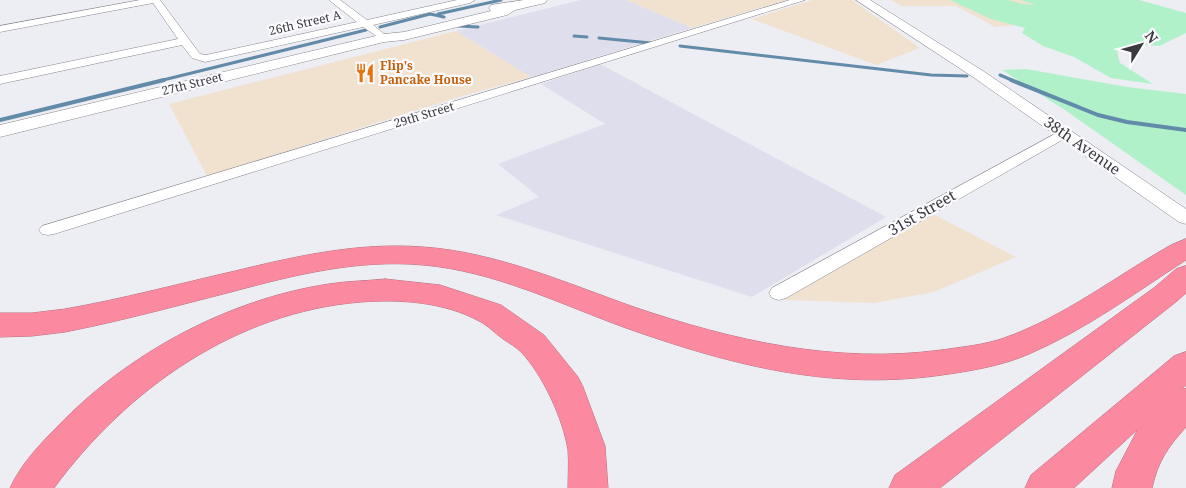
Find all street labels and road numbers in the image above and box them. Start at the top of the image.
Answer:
street label: 26th Street A [267,6,343,39]
street label: 27th Street [160,68,224,99]
street label: 29th Street [392,97,456,132]
street label: 38th Avenue [1040,111,1125,179]
street label: 31st Street [884,185,959,239]

